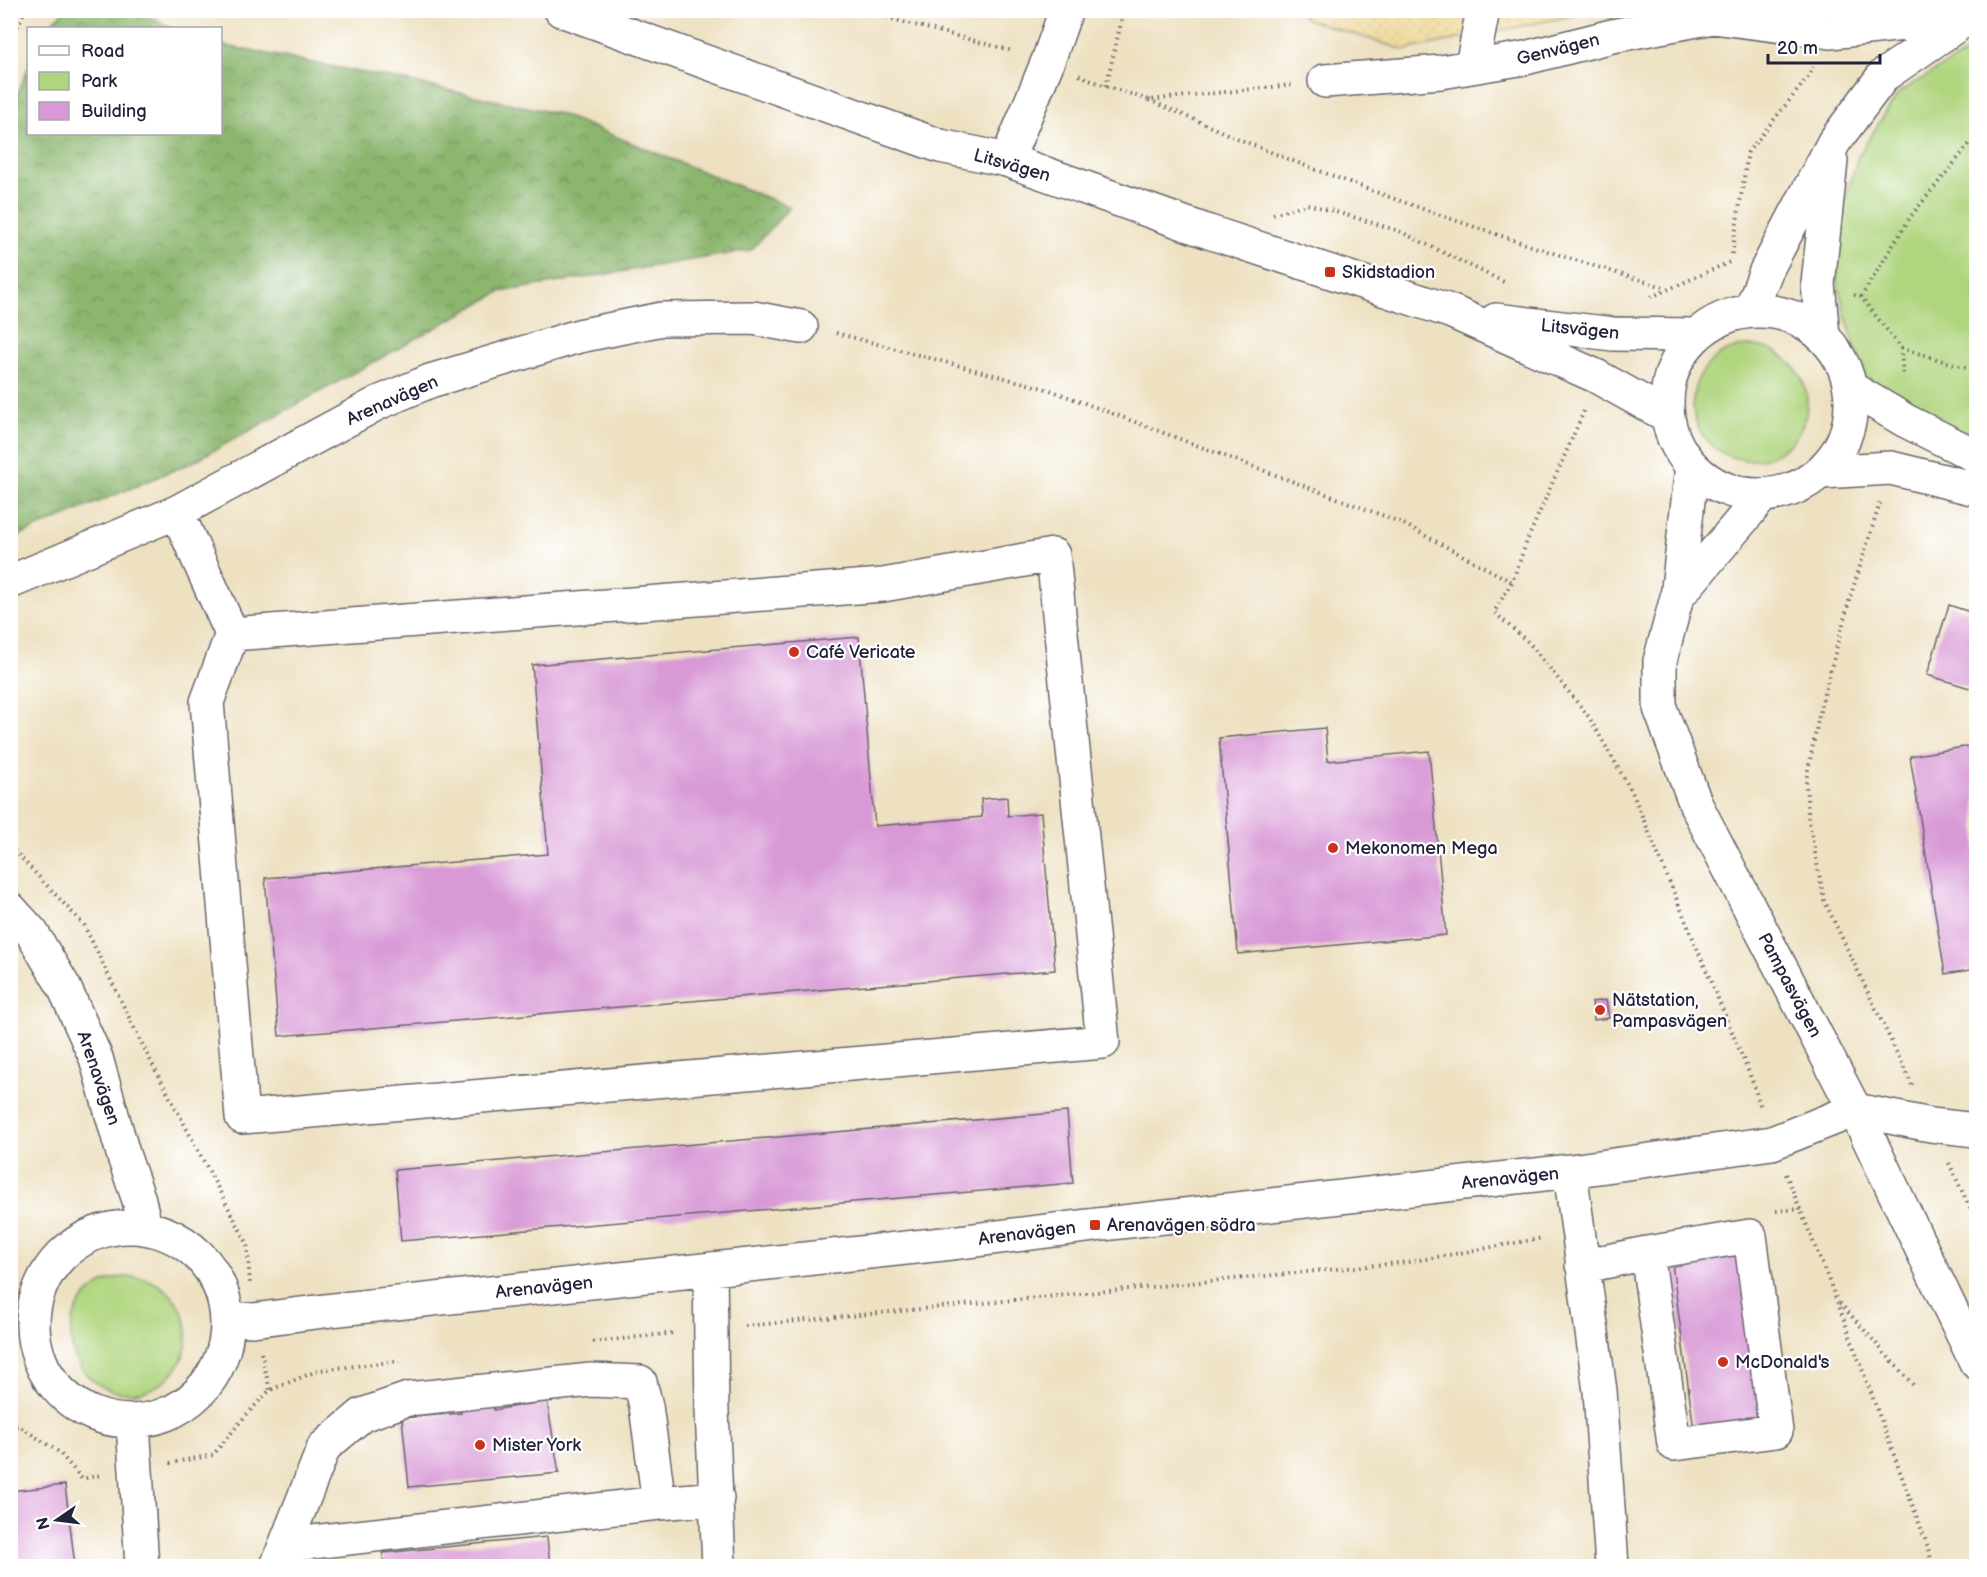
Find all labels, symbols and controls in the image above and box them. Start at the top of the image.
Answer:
legend [27,27,222,135]
scale bar [1768,27,1880,65]
street label: Genvägen [1515,29,1602,70]
text: 20 m [1777,38,1818,59]
text: Road [81,41,125,62]
text: Park [81,71,117,92]
text: Building [81,101,147,122]
street label: Litsvägen [971,145,1053,186]
place label: Skidstadion [1342,262,1435,283]
marker: Skidstadion [1323,265,1337,279]
street label: Litsvägen [1540,315,1620,344]
street label: Arenavägen [343,371,441,430]
place label: Café Vericate [806,642,916,663]
marker: Café Vericate [787,645,801,659]
place label: Mekonomen Mega [1345,838,1498,859]
marker: Mekonomen Mega [1326,841,1340,855]
street label: Pampasvägen [1753,929,1826,1041]
place label: Nätstation, Pampasvägen [1612,990,1727,1032]
marker: Nätstation, Pampasvägen [1593,1003,1607,1017]
street label: Arenavägen [73,1028,124,1128]
street label: Arenavägen [1460,1163,1560,1194]
place label: Arenavägen södra [1107,1215,1256,1236]
street label: Arenavägen [977,1217,1077,1250]
marker: Arenavägen södra [1088,1218,1102,1232]
street label: Arenavägen [494,1272,594,1303]
place label: McDonald's [1735,1352,1830,1373]
marker: McDonald's [1716,1355,1730,1369]
place label: Mister York [492,1435,581,1456]
marker: Mister York [473,1438,487,1452]
north arrow [27,1490,87,1550]
text: N [33,1515,55,1531]

